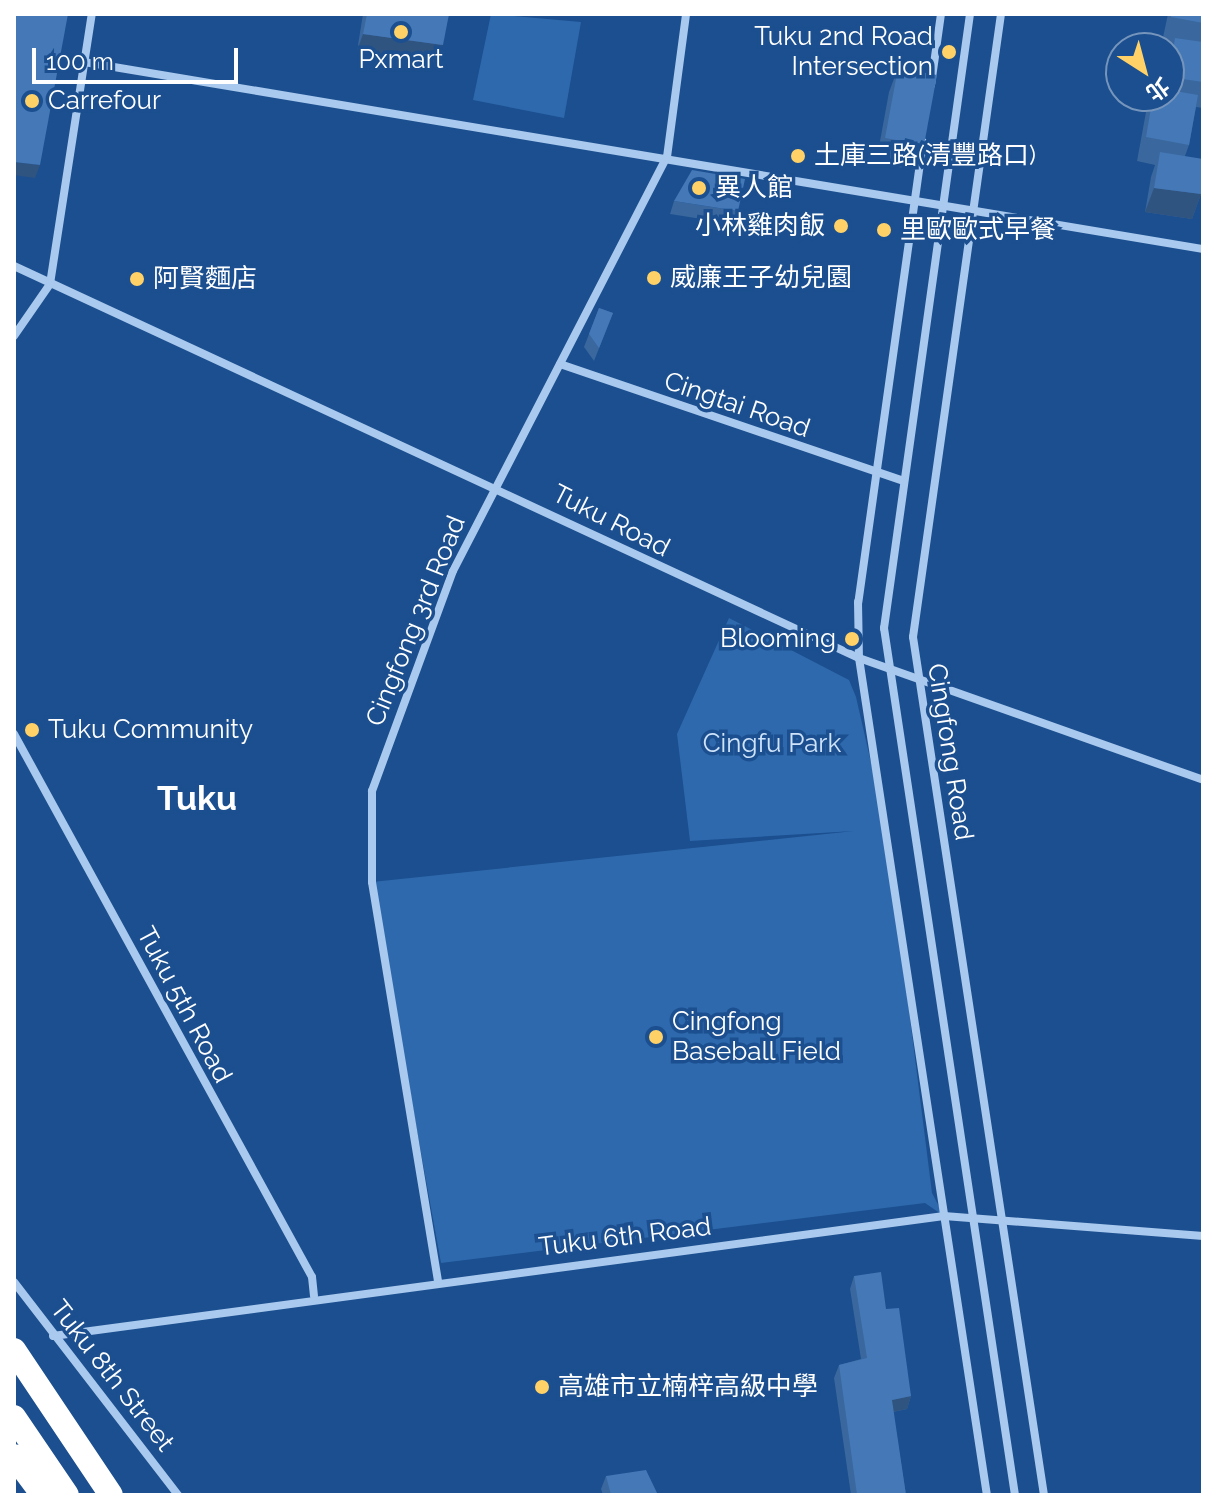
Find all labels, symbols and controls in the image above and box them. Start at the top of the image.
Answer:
place label: Tuku 2nd Road Intersection [754,21,933,82]
marker: Pxmart [392,23,410,41]
scale bar [36,32,242,82]
north arrow [1105,32,1185,112]
marker: Tuku 2nd Road Intersection [940,43,958,61]
place label: Pxmart [358,44,444,76]
text: 100 m [46,47,114,76]
text: 北 [1141,73,1174,107]
place label: Carrefour [48,85,161,117]
marker: Carrefour [23,92,41,110]
place label: 土庫三路(清豐路口) [814,140,1036,172]
marker: 土庫三路(清豐路口) [789,147,807,165]
place label: 異人館 [715,172,793,204]
marker: 異人館 [690,179,708,197]
place label: 小林雞肉飯 [695,210,825,242]
place label: 里歐歐式早餐 [900,214,1056,246]
marker: 小林雞肉飯 [832,217,850,235]
marker: 里歐歐式早餐 [875,221,893,239]
place label: 威廉王子幼兒園 [670,262,852,294]
place label: 阿賢麵店 [153,263,257,295]
marker: 威廉王子幼兒園 [645,269,663,287]
marker: 阿賢麵店 [128,270,146,288]
street label: Cingtai Road [660,365,814,445]
street label: Tuku Road [547,478,675,564]
street label: Cingfong 3rd Road [360,511,472,731]
place label: Blooming [720,623,836,655]
marker: Blooming [843,630,861,648]
street label: Cingfong Road [921,661,979,843]
place label: Tuku Community [48,714,253,746]
marker: Tuku Community [23,721,41,739]
park label: Cingfu Park [703,728,841,760]
district label: Tuku [157,779,237,819]
street label: Tuku 5th Road [130,922,238,1088]
place label: Cingfong Baseball Field [672,1006,842,1068]
marker: Cingfong Baseball Field [647,1028,665,1046]
street label: Tuku 6th Road [537,1211,713,1263]
street label: Tuku 8th Street [43,1294,181,1458]
place label: 高雄市立楠梓高級中學 [558,1371,818,1403]
marker: 高雄市立楠梓高級中學 [533,1378,551,1396]

